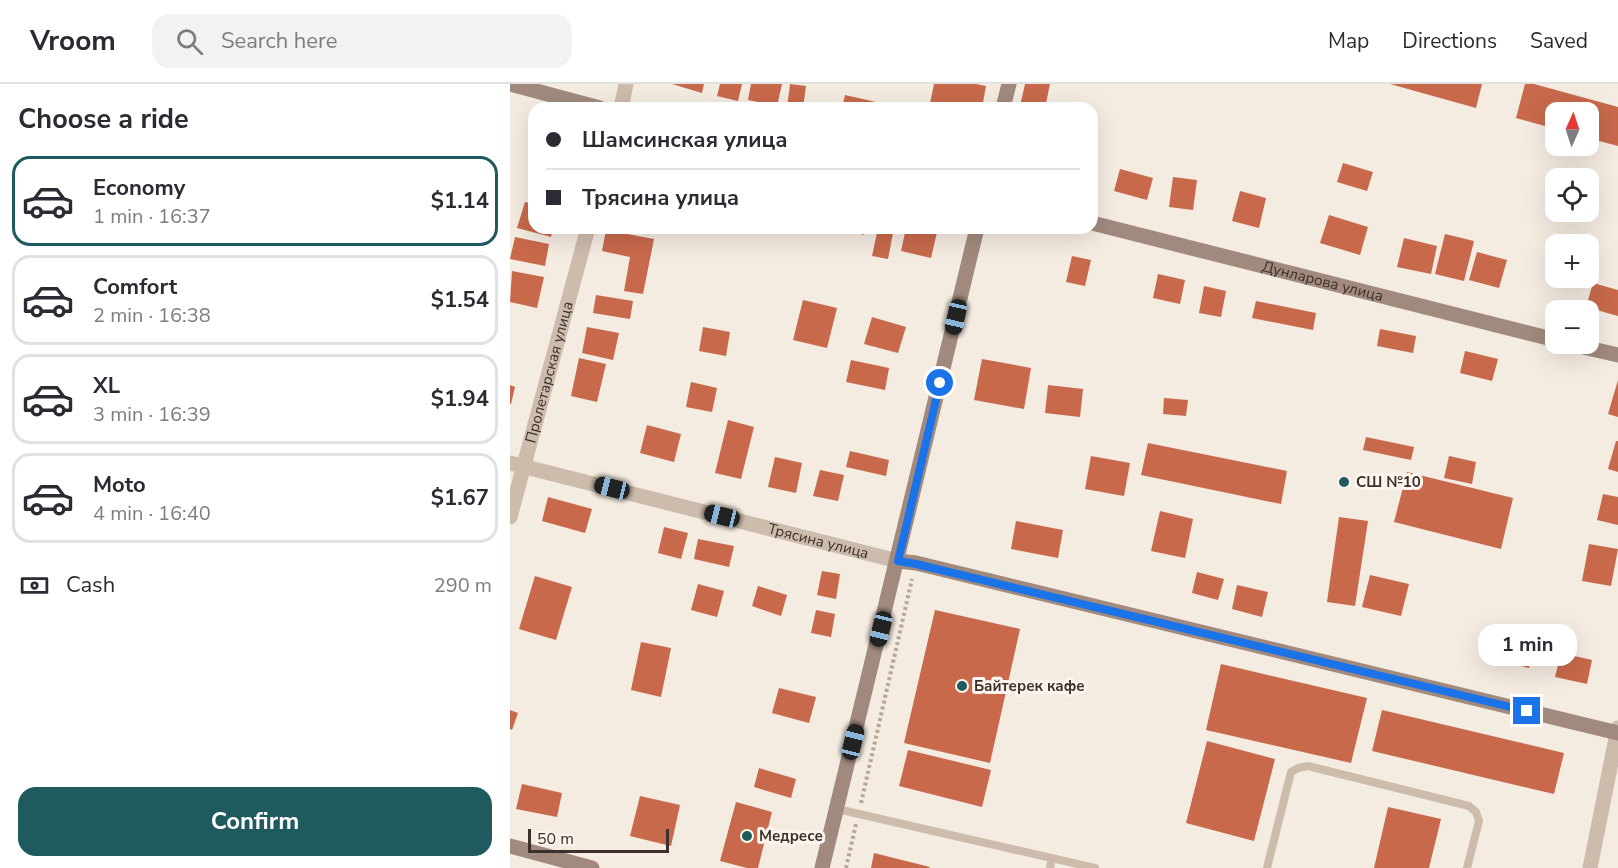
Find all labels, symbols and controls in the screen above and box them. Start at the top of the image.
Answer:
search box [152,14,572,68]
text: Vroom [30,22,116,60]
icon: search [173,25,206,58]
text: Search here [221,26,338,56]
text: Map [1328,27,1369,55]
text: Directions [1402,27,1497,55]
text: Saved [1530,27,1588,55]
text: Choose a ride [18,101,189,138]
north arrow [1545,102,1599,156]
map controls [1545,102,1599,354]
text: Шамсинская улица [582,125,788,155]
button: locate [1545,168,1599,222]
text: Economy [93,173,185,203]
icon: car [21,174,75,228]
text: Трясина улица [582,183,739,213]
text: $1.14 [431,186,489,216]
text: 1 min · 16:37 [93,203,211,230]
button: + [1545,234,1599,288]
street label: Дунларова улица [1260,256,1385,306]
text: Comfort [93,272,177,302]
icon: car [21,273,75,327]
text: $1.54 [431,285,489,315]
car [943,297,969,337]
street label: Пролетарская улица [520,299,578,445]
button: − [1545,300,1599,354]
text: 2 min · 16:38 [93,302,211,329]
route start [926,369,953,396]
text: XL [93,371,120,401]
icon: car [21,372,75,426]
text: $1.94 [431,384,489,414]
text: 3 min · 16:39 [93,401,211,428]
text: Moto [93,470,146,500]
icon: car [21,471,75,525]
place label: СШ №10 [1356,472,1421,492]
car [592,475,632,501]
marker: СШ №10 [1337,475,1351,489]
text: $1.67 [431,483,489,513]
text: 4 min · 16:40 [93,500,211,527]
car [702,503,742,529]
street label: Трясина улица [766,519,871,563]
icon: cash [18,569,51,602]
text: Cash [66,570,115,600]
text: 290 m [434,572,492,599]
car [868,609,894,649]
callout: 1 min [1478,624,1576,666]
text: 1 min [1502,631,1553,658]
place label: Байтерек кафе [974,676,1085,696]
marker: Байтерек кафе [955,679,969,693]
route end [1513,697,1540,724]
car [840,722,866,762]
button: Confirm [18,787,492,856]
scale bar [528,826,669,854]
place label: Медресе [759,826,823,846]
text: 50 m [537,828,574,850]
marker: Медресе [740,829,754,843]

